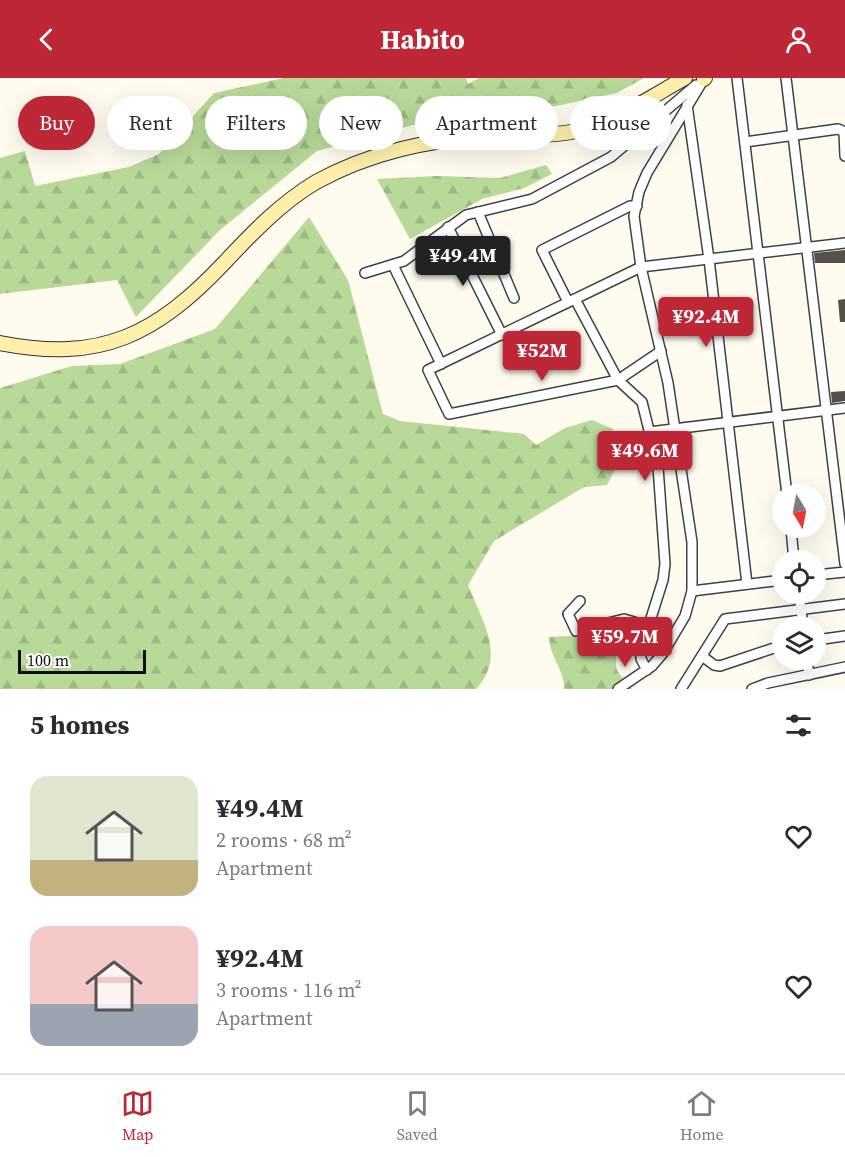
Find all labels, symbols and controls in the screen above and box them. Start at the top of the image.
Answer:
text: Habito [380,21,465,58]
icon: back [30,23,63,56]
icon: person [782,23,815,56]
chip: Buy [18,96,95,150]
chip: Rent [107,96,193,150]
chip: Filters [205,96,307,150]
chip: New [319,96,403,150]
chip: Apartment [415,96,558,150]
chip: House [570,96,671,150]
pin: ¥49.4M [414,236,512,287]
text: ¥49.4M [429,241,497,269]
pin: ¥92.4M [657,297,755,348]
text: ¥92.4M [672,302,740,330]
pin: ¥52M [506,331,578,382]
text: ¥52M [517,336,567,364]
pin: ¥49.6M [596,431,694,482]
text: ¥49.6M [611,436,679,464]
north arrow [772,484,826,538]
map controls [772,484,826,670]
button: locate [772,550,826,604]
button: layers [772,616,826,670]
pin: ¥59.7M [576,617,674,668]
text: ¥59.7M [591,622,659,650]
scale bar [18,647,146,674]
text: 100 m [27,649,69,671]
text: 5 homes [30,707,129,743]
icon: filters [782,709,815,742]
text: ¥49.4M [216,790,303,826]
icon: home [78,800,150,872]
icon: heart [782,820,815,853]
text: 2 rooms · 68 m² [216,826,352,854]
text: Apartment [216,854,313,882]
text: ¥92.4M [216,940,303,976]
icon: home [78,950,150,1022]
icon: heart [782,970,815,1003]
text: 3 rooms · 116 m² [216,976,362,1004]
text: Apartment [216,1004,313,1032]
tab: Map [121,1087,154,1145]
tab: Saved [397,1087,438,1145]
tab: Home [680,1087,724,1145]

